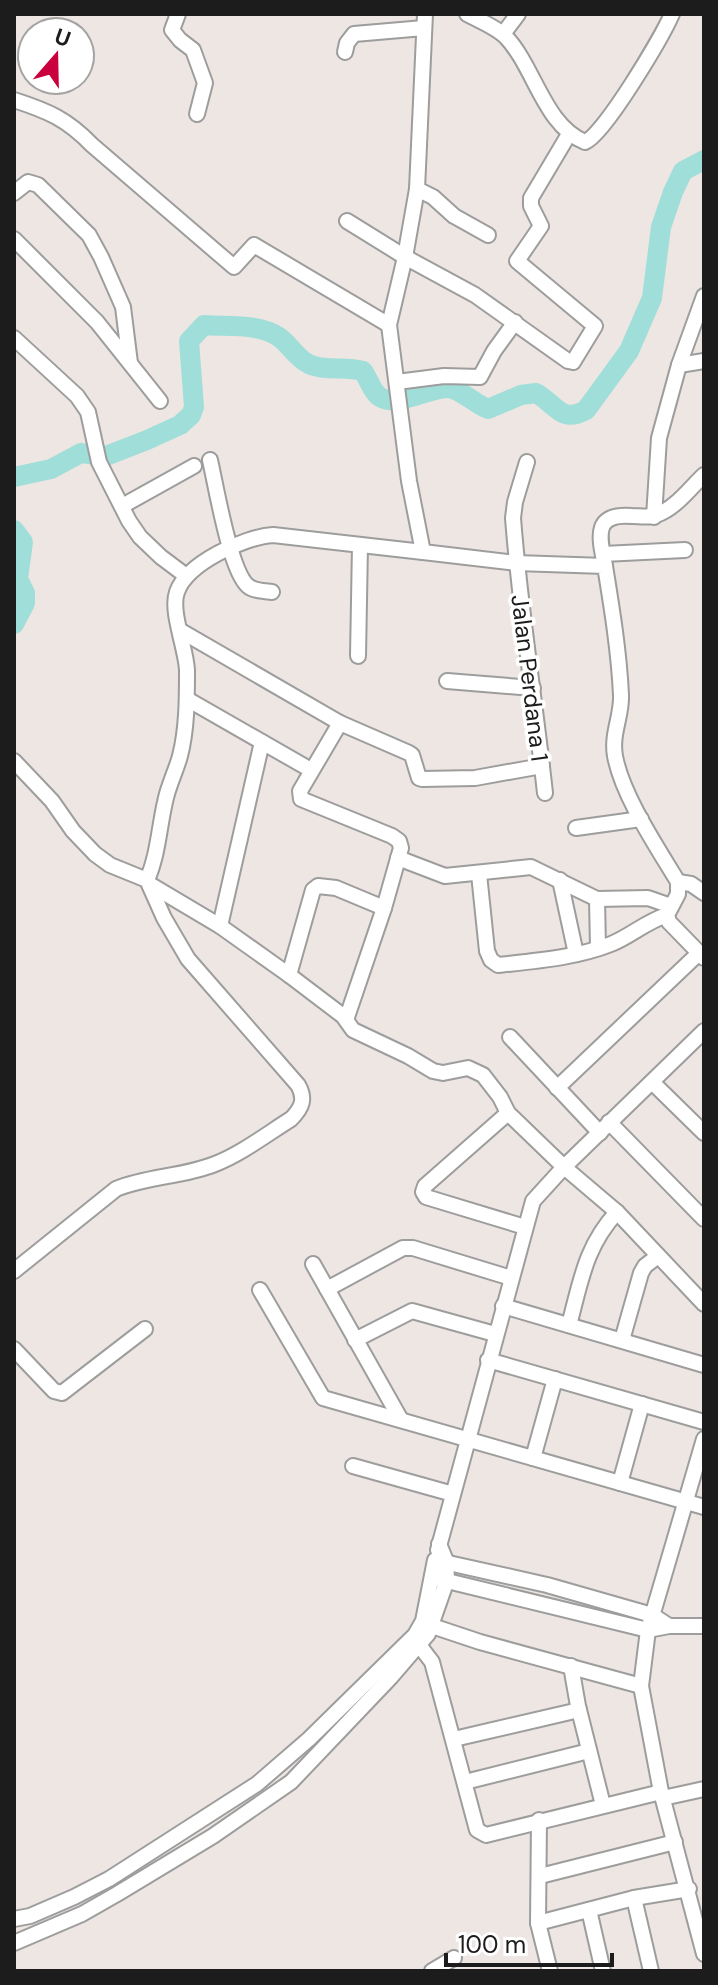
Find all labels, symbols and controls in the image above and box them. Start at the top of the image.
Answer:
north arrow [16,16,96,96]
text: U [51,21,75,54]
street label: Jalan Perdana 1 [504,593,556,763]
scale bar [446,1917,612,1967]
text: 100 m [458,1929,526,1960]

